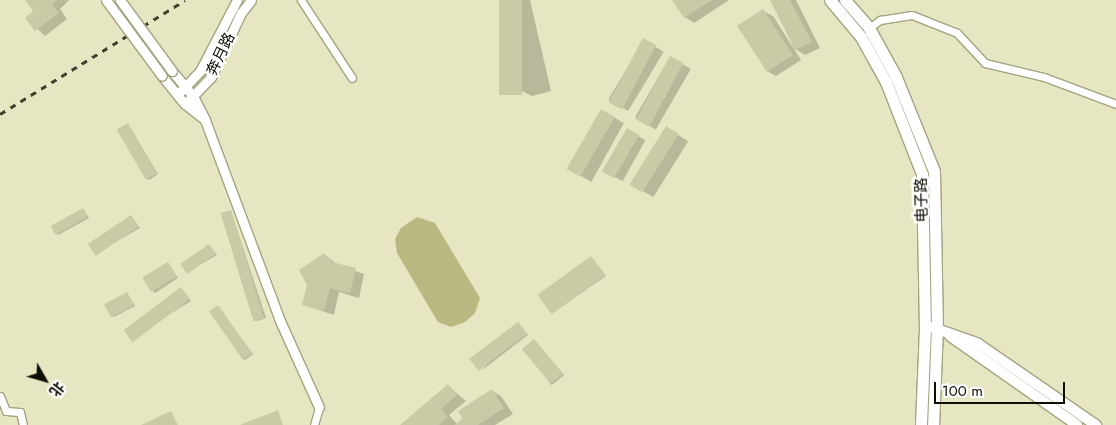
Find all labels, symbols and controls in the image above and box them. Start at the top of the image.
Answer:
street label: 奔月路 [203,30,239,78]
street label: 电子路 [913,177,931,223]
north arrow [20,355,70,405]
scale bar [936,372,1067,404]
text: 北 [45,378,69,401]
text: 100 m [942,380,983,402]

